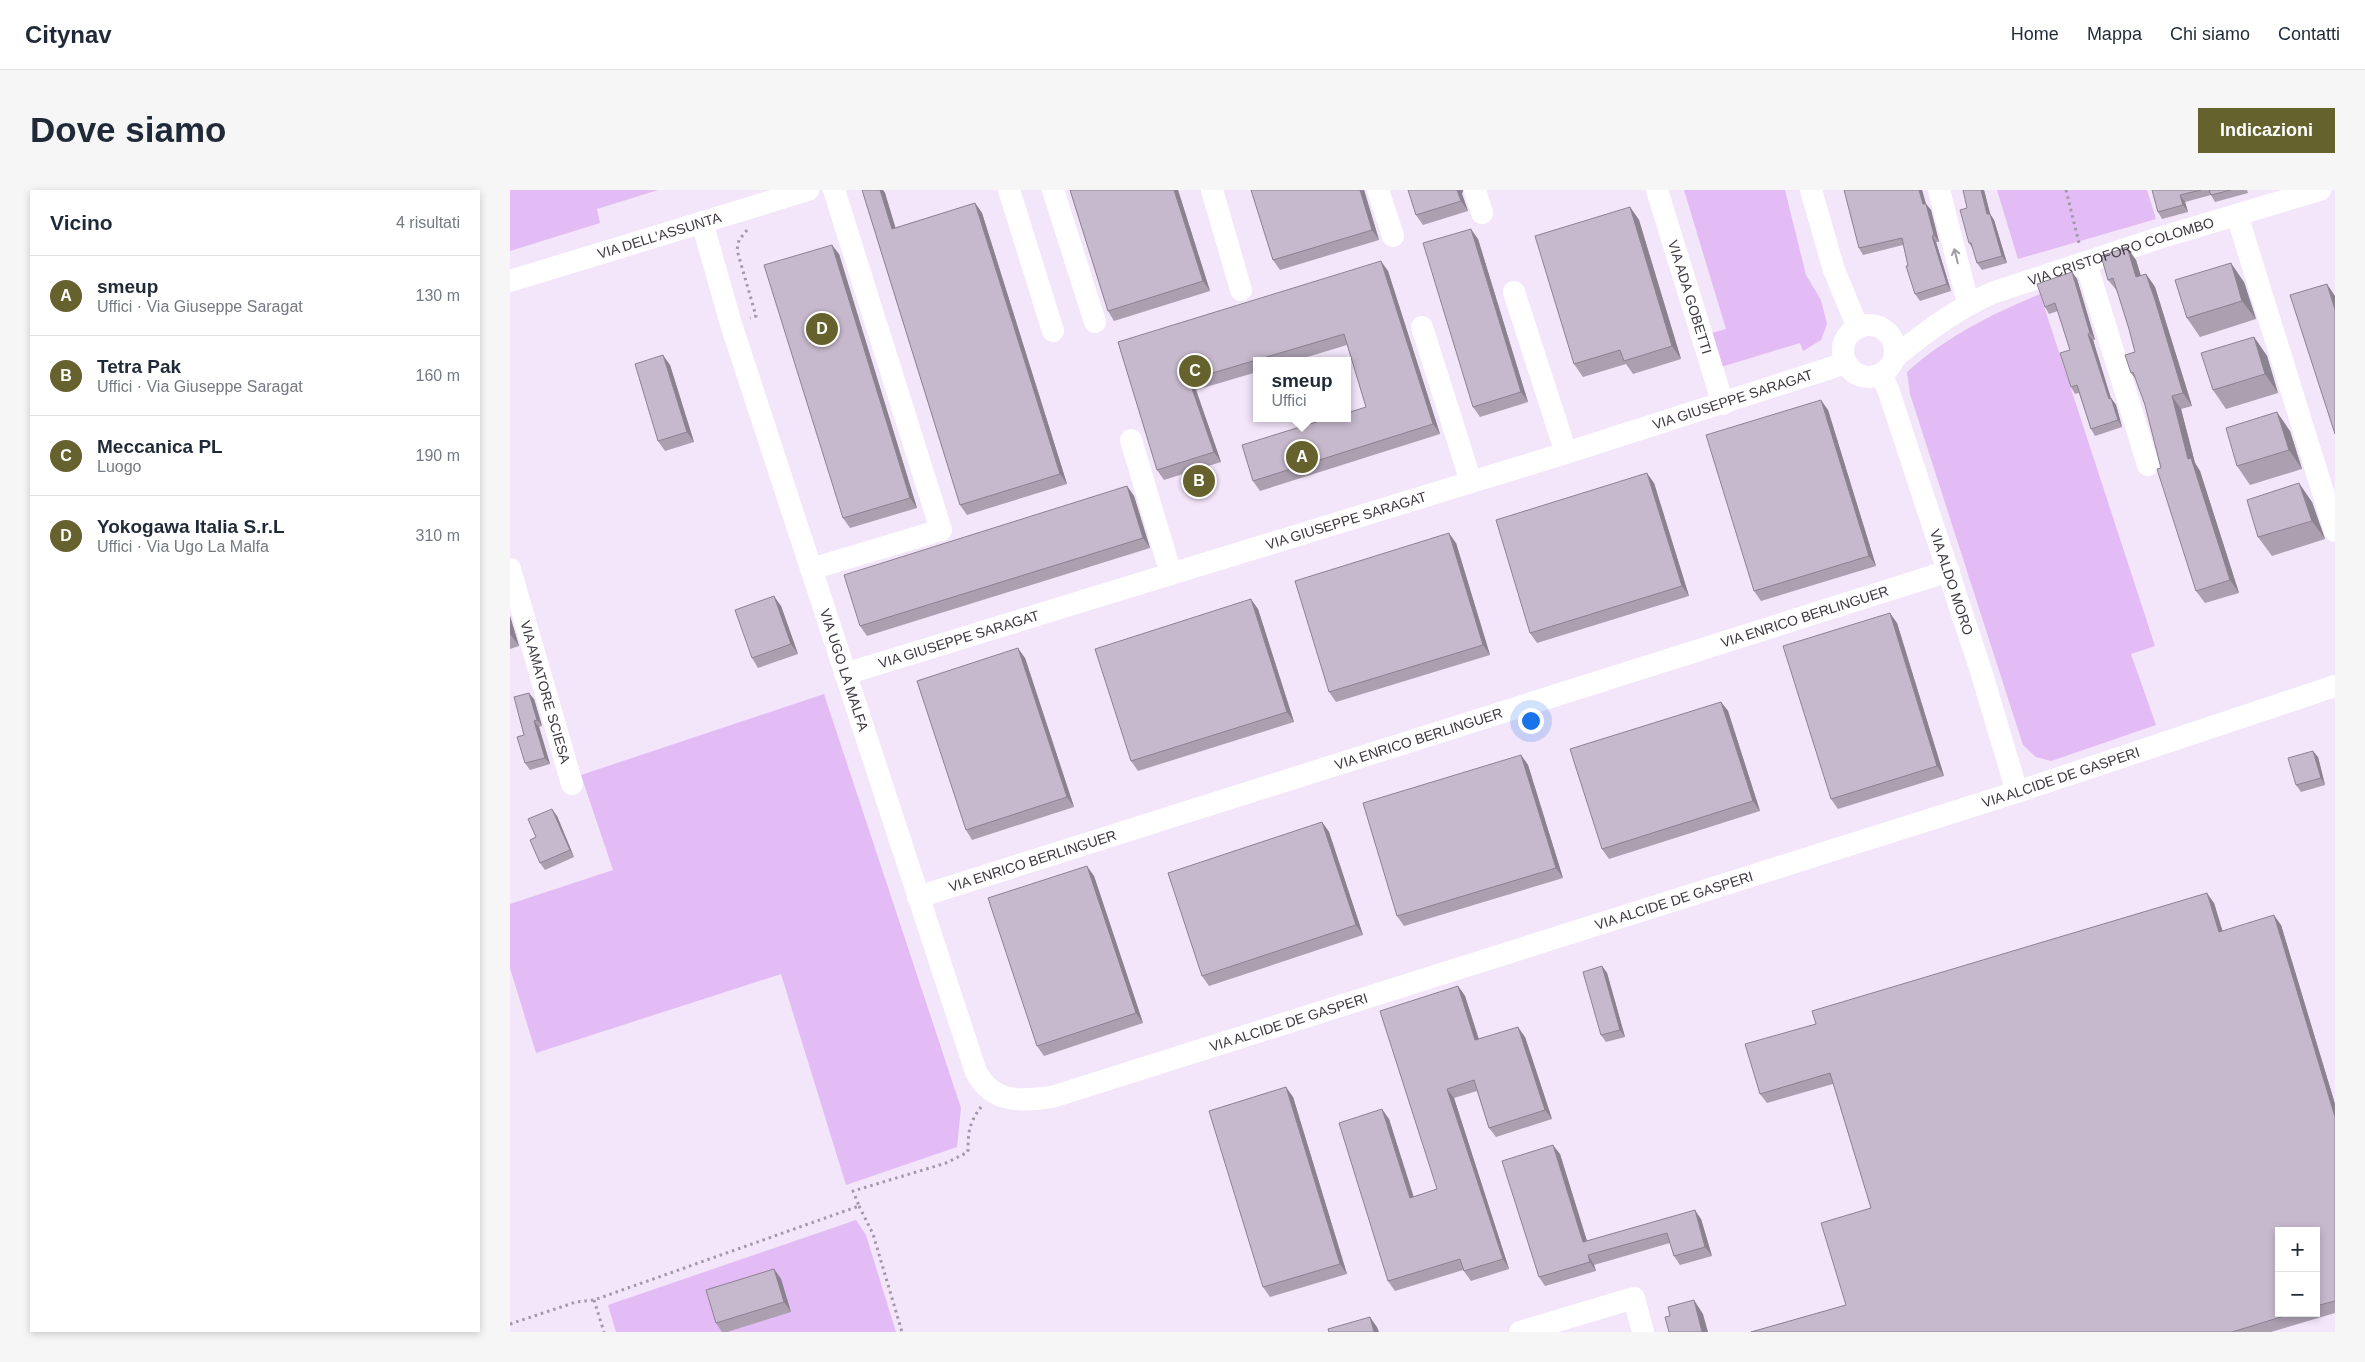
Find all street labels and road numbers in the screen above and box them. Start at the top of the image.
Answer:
street label: VIA DELL'ASSUNTA [595,209,724,262]
street label: VIA CRISTOFORO COLOMBO [2026,214,2216,289]
street label: VIA ADA GOBETTI [1665,238,1715,356]
street label: VIA GIUSEPPE SARAGAT [1650,366,1815,433]
street label: VIA GIUSEPPE SARAGAT [1264,488,1429,553]
street label: VIA ALDO MORO [1927,527,1977,637]
street label: VIA ENRICO BERLINGUER [1719,583,1891,651]
street label: VIA UGO LA MALFA [817,607,872,734]
street label: VIA GIUSEPPE SARAGAT [877,607,1041,671]
street label: VIA AMATORE SCIESA [517,619,574,766]
street label: VIA ENRICO BERLINGUER [1333,705,1505,773]
street label: VIA ALCIDE DE GASPERI [1980,744,2142,811]
street label: VIA ENRICO BERLINGUER [946,827,1118,895]
street label: VIA ALCIDE DE GASPERI [1593,868,1755,933]
street label: VIA ALCIDE DE GASPERI [1207,990,1370,1055]

